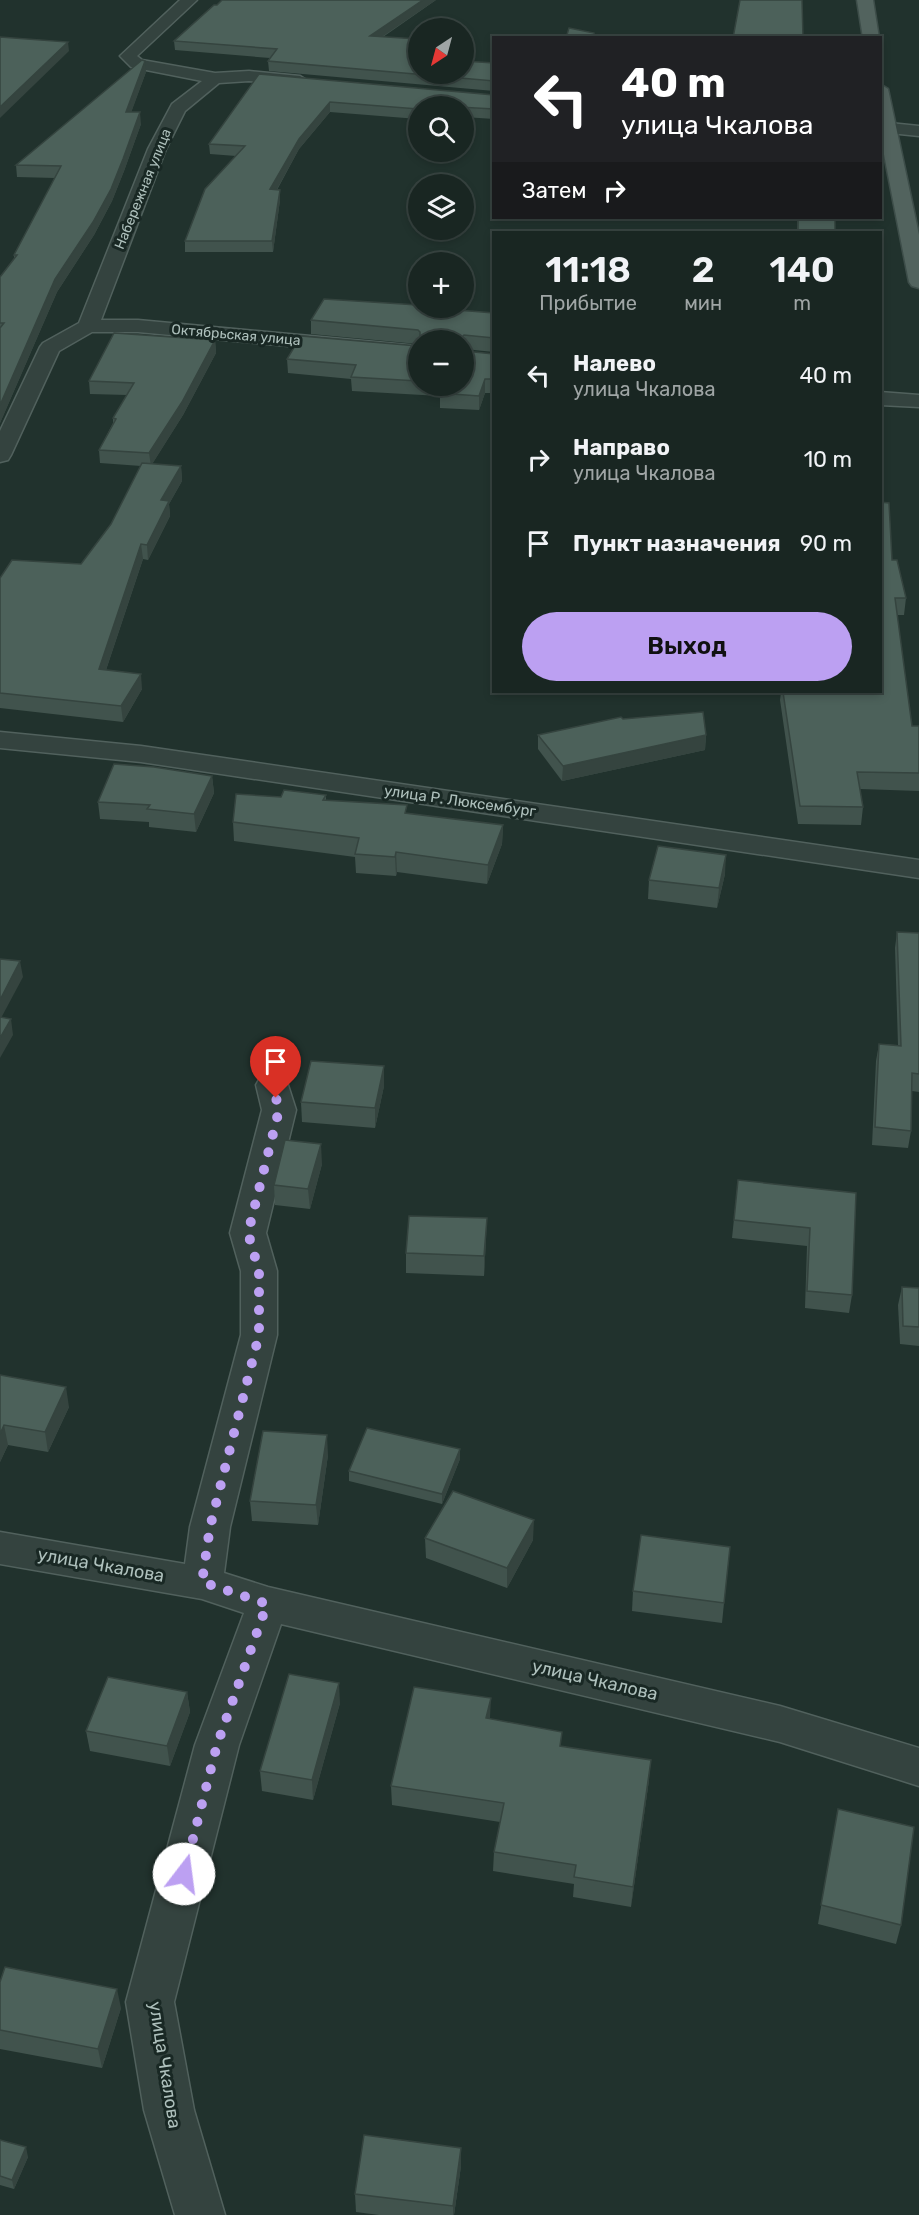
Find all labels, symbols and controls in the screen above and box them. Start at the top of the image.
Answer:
north arrow [408,18,474,84]
map controls [408,18,474,396]
text: 40 m [621,58,726,108]
icon: left [522,60,600,138]
button: search [408,96,474,162]
text: улица Чкалова [621,109,814,141]
street label: Набережная улица [111,126,175,252]
button: layers [408,174,474,240]
icon: right [598,174,631,207]
text: Затем [522,177,586,204]
text: 11:18 [545,248,631,291]
text: 2 [692,248,715,291]
text: 140 [769,248,835,291]
button: + [408,252,474,318]
text: Прибытие [539,291,637,315]
text: мин [684,291,722,315]
text: m [793,291,811,315]
street label: Октябрьская улица [171,321,301,349]
button: − [408,330,474,396]
text: Налево [573,350,656,377]
icon: left [522,359,555,392]
text: 40 m [799,362,852,389]
text: улица Чкалова [573,377,716,401]
text: Направо [573,434,670,461]
icon: right [522,443,555,476]
text: 10 m [804,446,852,473]
text: улица Чкалова [573,461,716,485]
icon: arrive [522,527,555,560]
text: Пункт назначения [573,530,781,557]
text: 90 m [800,530,852,557]
button: Выход [522,612,852,681]
street label: улица Р. Люксембург [383,781,538,821]
pin [250,1036,301,1098]
icon: arrive [259,1045,292,1078]
street label: улица Чкалова [36,1543,166,1587]
street label: улица Чкалова [530,1655,660,1705]
position arrow [152,1842,216,1906]
street label: улица Чкалова [144,2000,186,2130]

